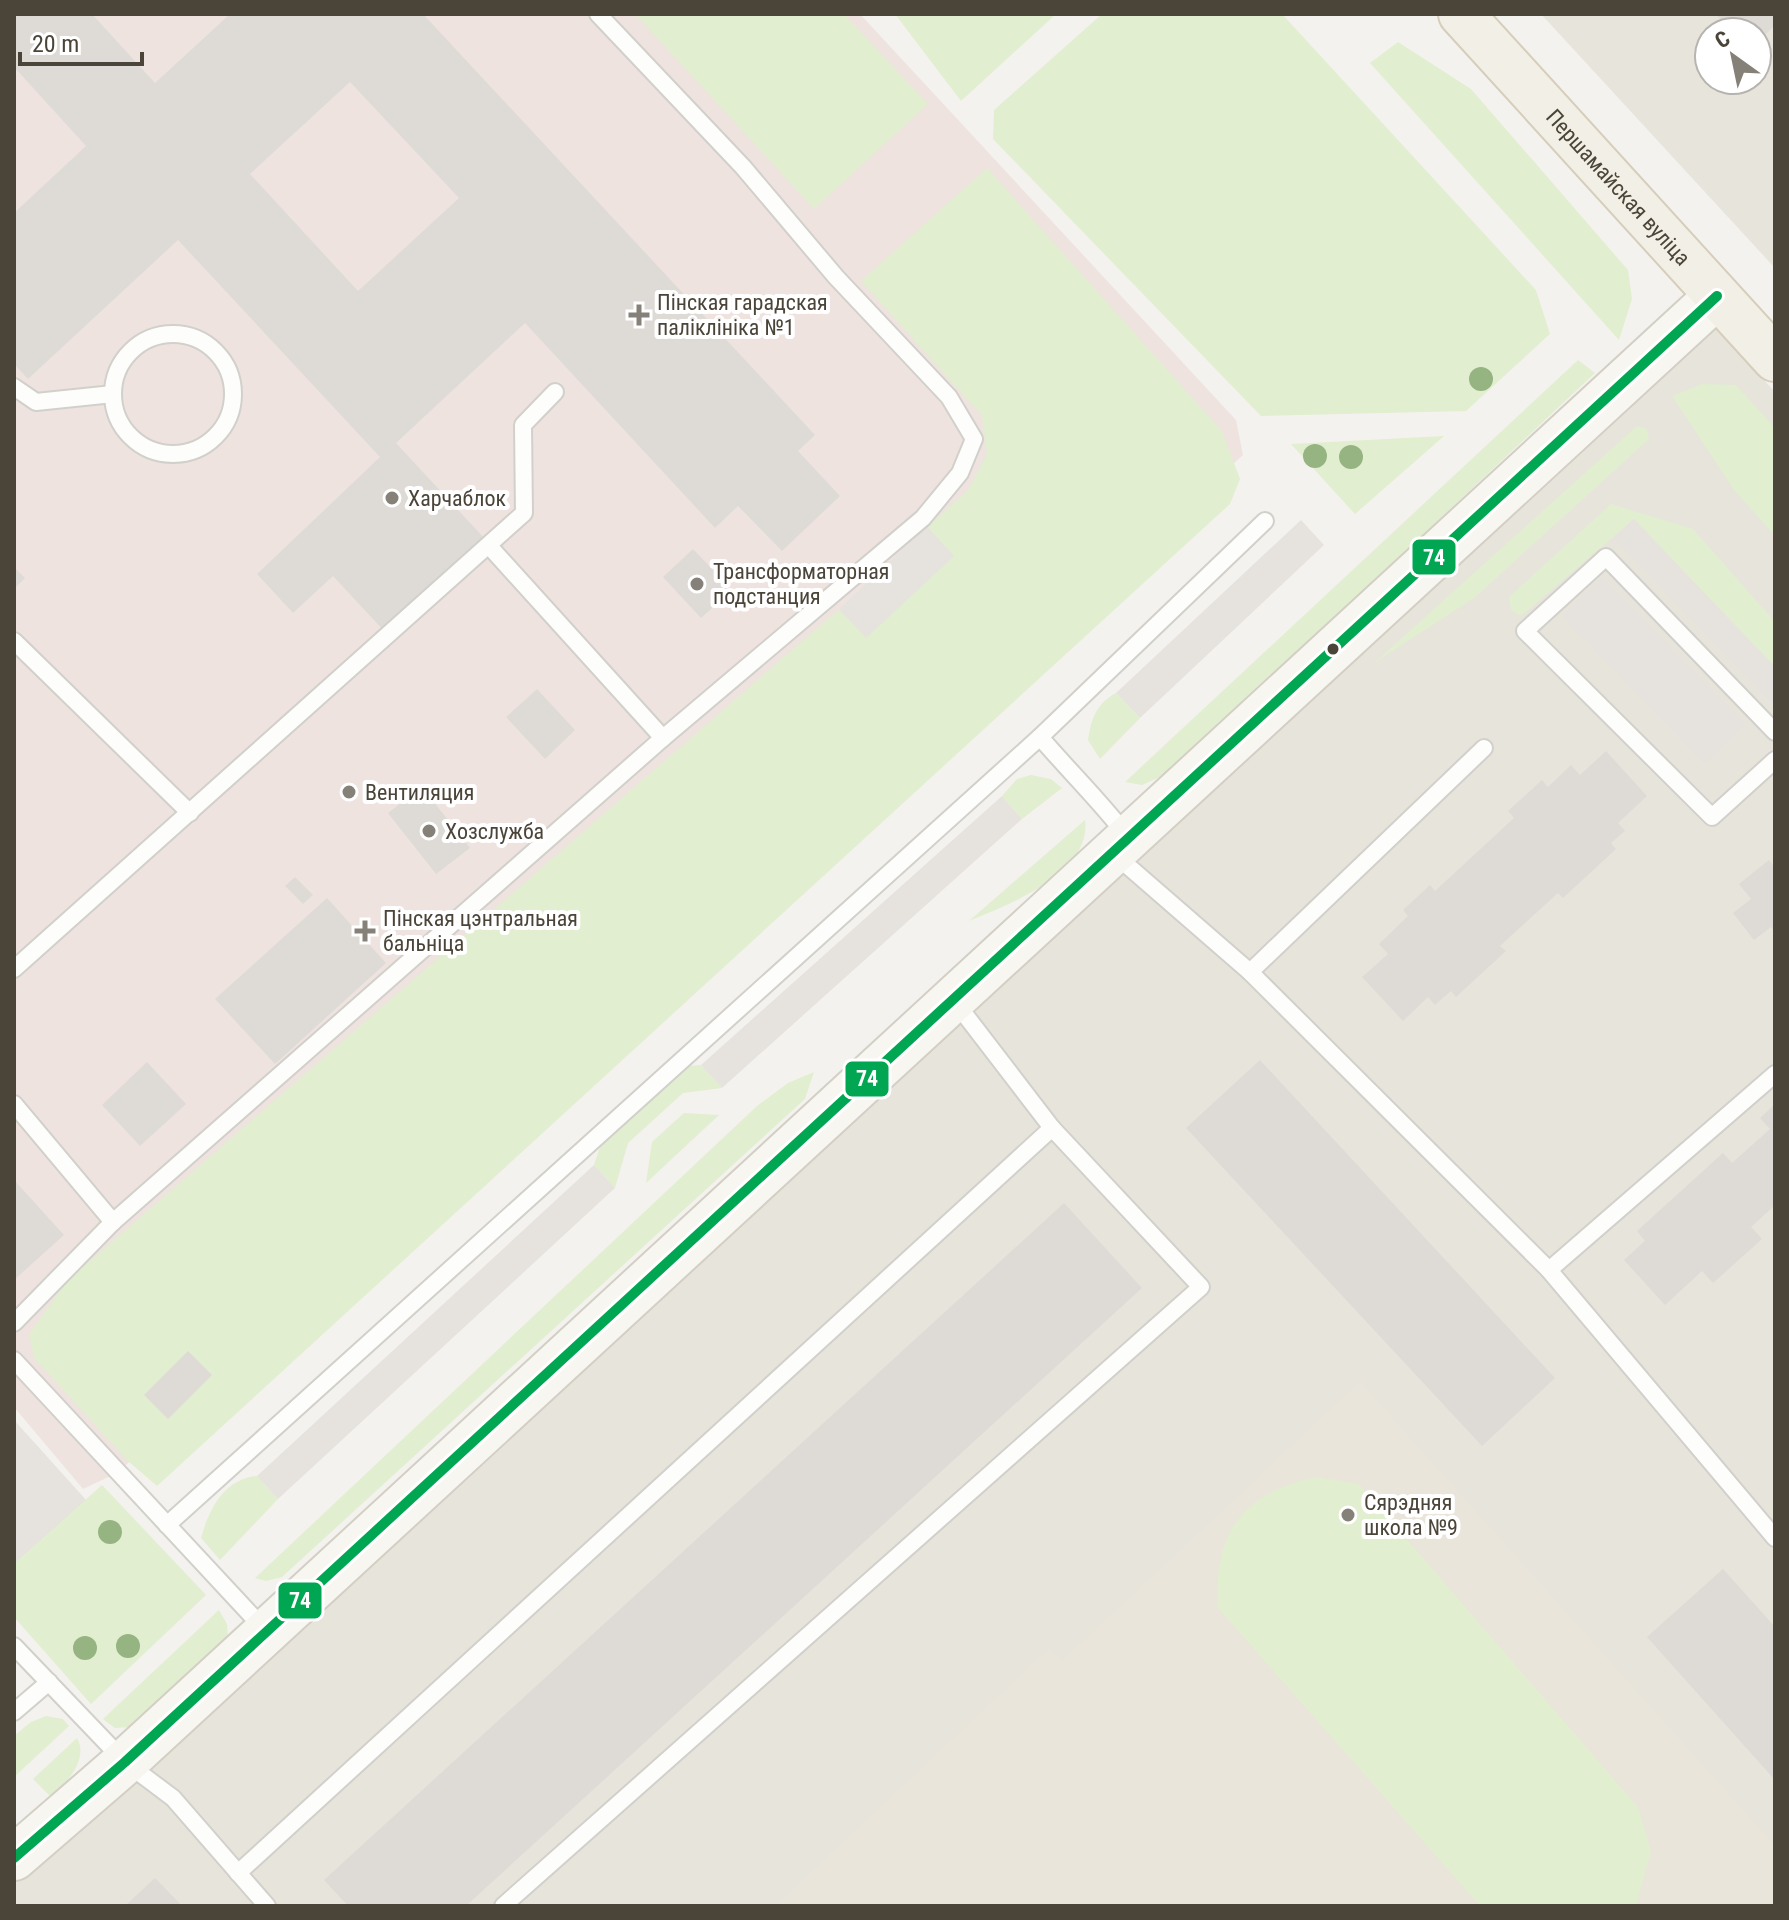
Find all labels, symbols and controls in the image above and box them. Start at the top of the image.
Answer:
scale bar [20,16,142,66]
north arrow [1693,16,1773,96]
text: С [1710,26,1734,54]
text: 20 m [32,30,79,58]
street label: Першамайская вуліца [1541,104,1696,270]
place label: Пінская гарадская паліклініка №1 [657,290,828,340]
marker: Пінская гарадская паліклініка №1 [628,304,650,326]
place label: Харчаблок [408,486,507,511]
marker: Харчаблок [383,489,401,507]
line badge: 74 [1411,538,1457,576]
text: 74 [1423,545,1445,570]
place label: Трансформаторная подстанция [713,559,889,609]
marker: Трансформаторная подстанция [688,575,706,593]
unlabelled marker [1325,641,1341,657]
place label: Вентиляция [365,780,474,805]
marker: Вентиляция [340,783,358,801]
place label: Хозслужба [445,819,544,844]
marker: Хозслужба [420,822,438,840]
place label: Пінская цэнтральная бальніца [383,906,578,956]
marker: Пінская цэнтральная бальніца [354,920,376,942]
line badge: 74 [844,1060,890,1098]
text: 74 [856,1066,878,1091]
place label: Сярэдняя школа №9 [1364,1490,1458,1540]
marker: Сярэдняя школа №9 [1339,1506,1357,1524]
line badge: 74 [277,1581,323,1620]
text: 74 [289,1588,311,1613]

